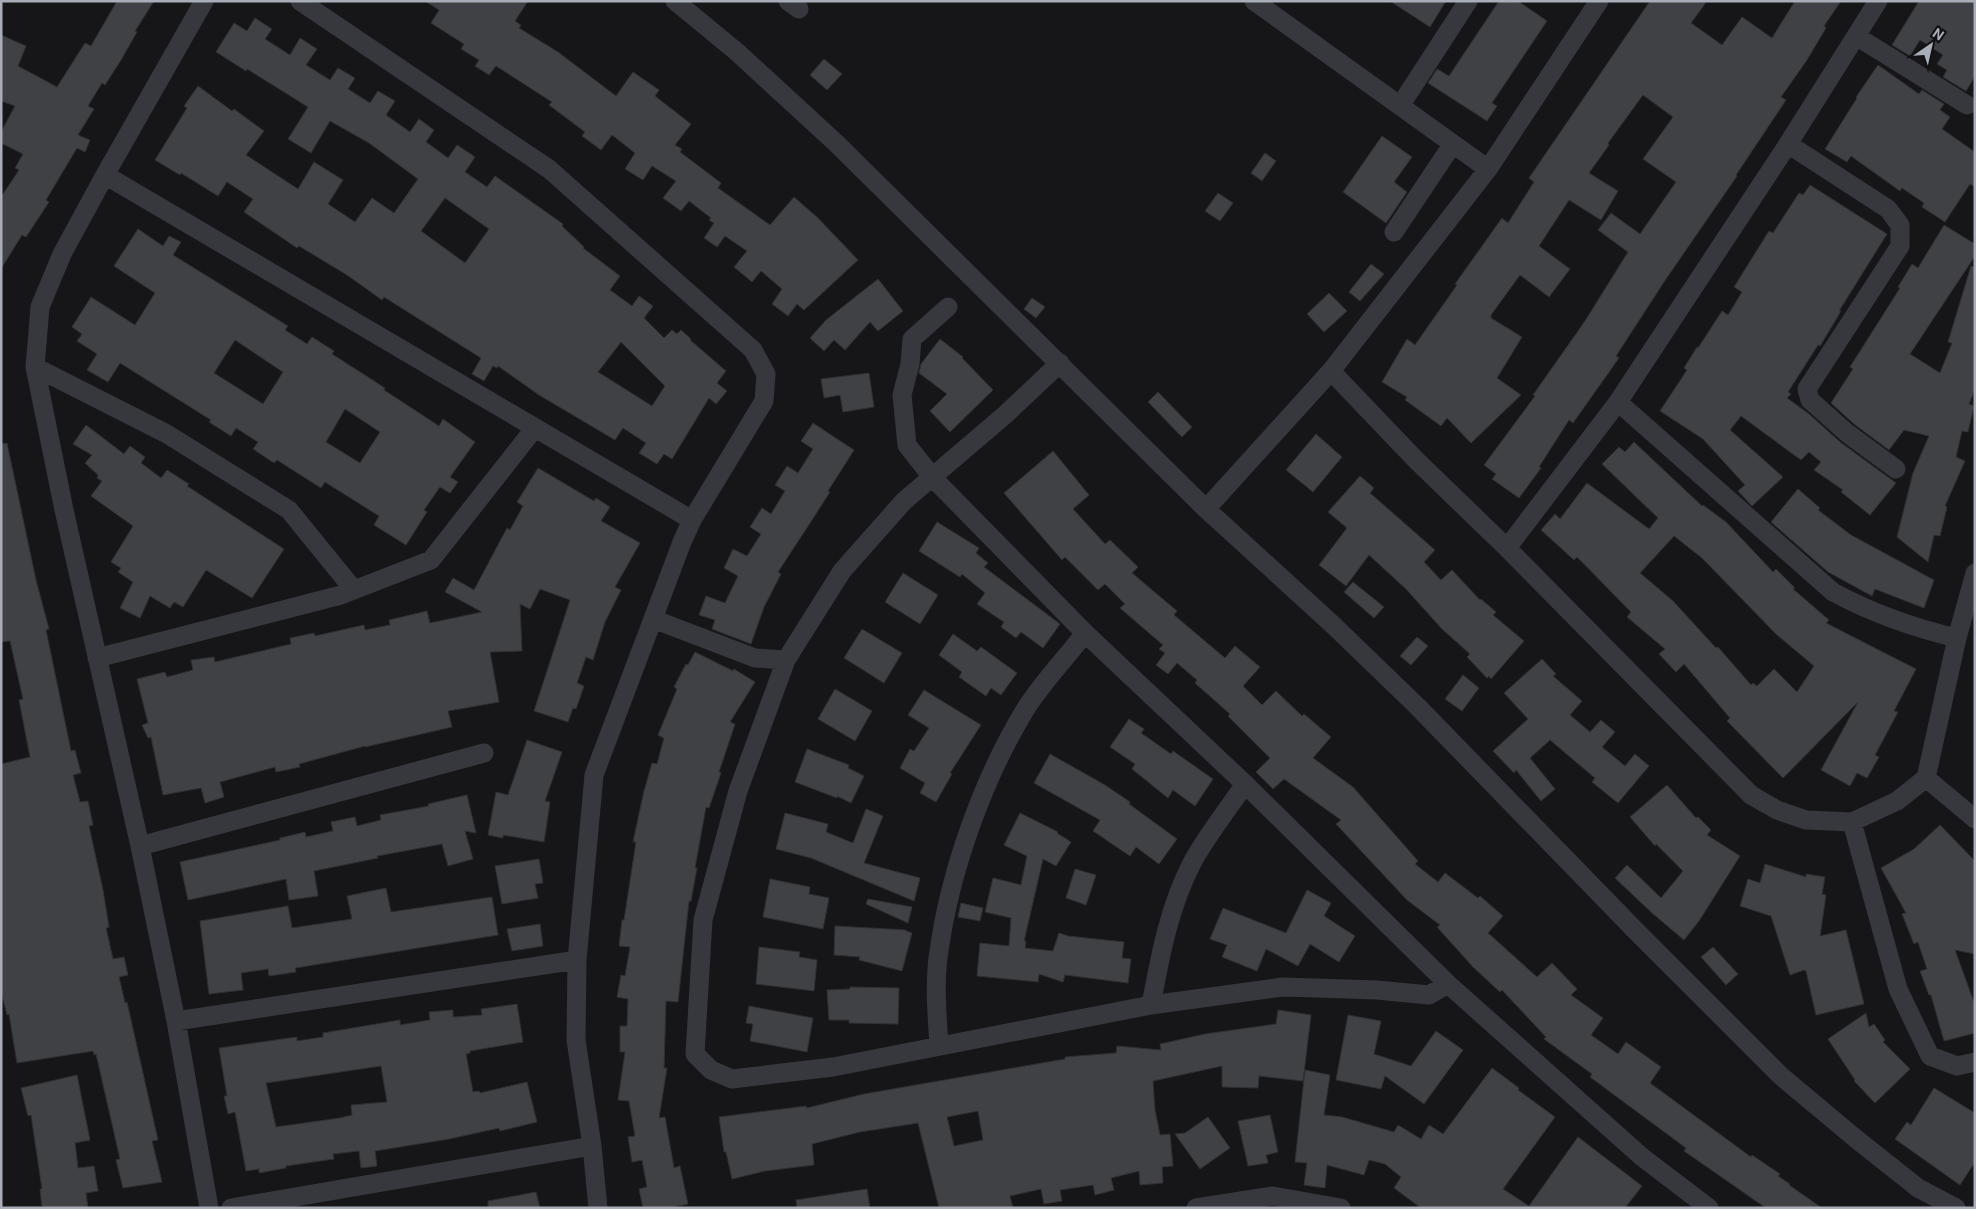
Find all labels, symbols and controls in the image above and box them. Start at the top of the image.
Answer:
north arrow [1906,20,1956,70]
text: N [1930,25,1947,44]

